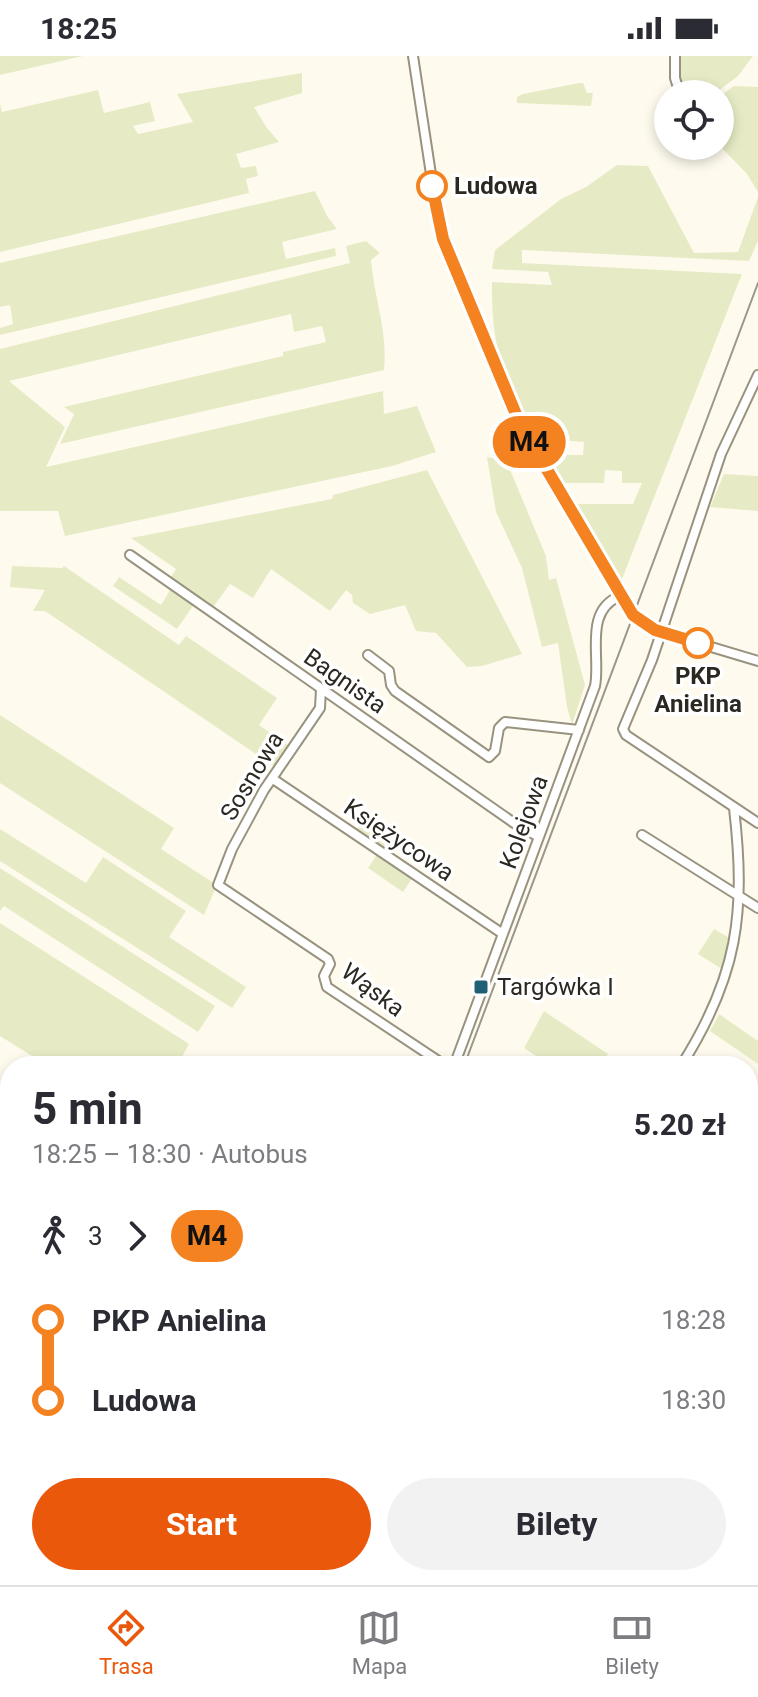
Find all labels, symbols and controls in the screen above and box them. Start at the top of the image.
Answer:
text: 18:25 [40,11,117,46]
map controls [654,80,734,160]
button: locate [654,80,734,160]
marker: Ludowa [417,171,447,201]
place label: Ludowa [454,172,538,200]
line badge: M4 [493,416,565,468]
text: M4 [509,425,549,458]
marker: PKP Anielina [683,628,713,658]
street label: Bagnista [299,643,391,719]
place label: PKP Anielina [654,662,742,718]
street label: Sosnowa [215,727,289,825]
street label: Kolejowa [494,771,554,873]
street label: Księżycowa [339,793,459,887]
street label: Wąska [336,957,410,1023]
place label: Targówka I [497,973,614,1001]
marker: Targówka I [472,978,490,996]
text: 5 min [32,1083,143,1135]
text: 5.20 zł [634,1107,726,1142]
text: 18:25 – 18:30 · Autobus [32,1139,308,1169]
icon: walk [32,1214,76,1258]
icon: forward [115,1214,159,1258]
text: M4 [187,1219,227,1252]
text: 3 [88,1221,103,1251]
text: PKP Anielina [92,1303,267,1338]
text: 18:28 [661,1305,726,1335]
text: Ludowa [92,1383,197,1418]
text: 18:30 [661,1385,726,1415]
button: Start [32,1478,371,1570]
button: Bilety [387,1478,726,1570]
tab: Trasa [99,1606,154,1679]
tab: Mapa [352,1606,407,1679]
tab: Bilety [605,1606,659,1679]

